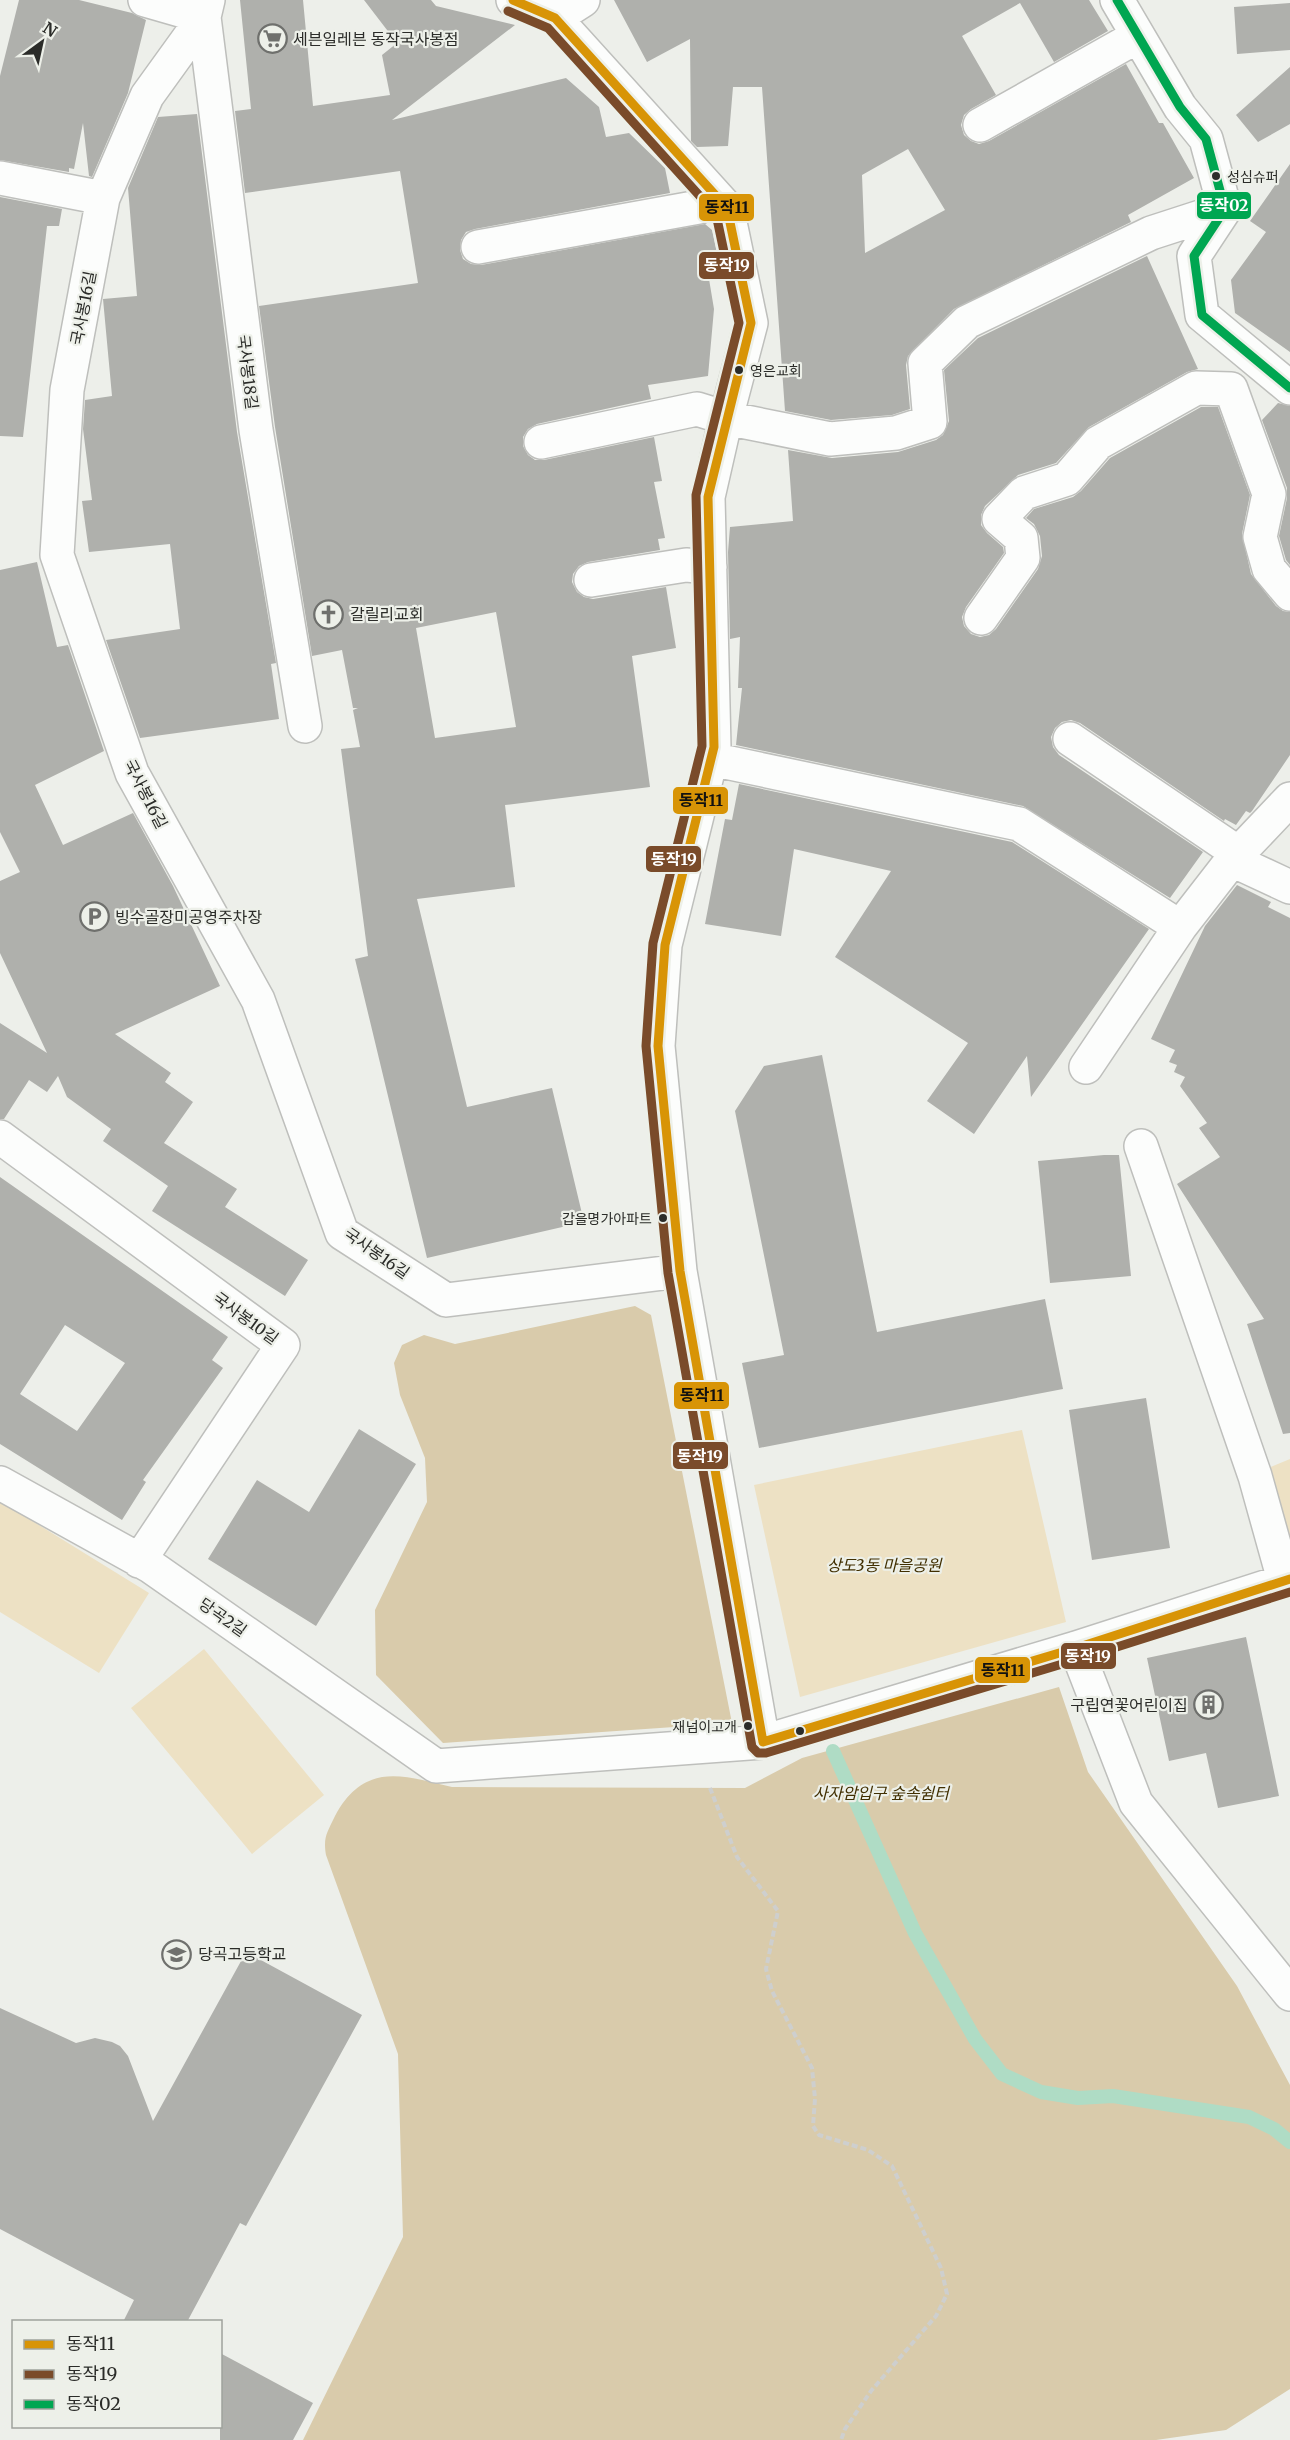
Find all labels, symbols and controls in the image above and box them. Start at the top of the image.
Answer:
north arrow [12,12,72,72]
text: N [39,18,61,41]
supermarket icon: 세븐일레븐 동작국사봉점 [256,23,288,55]
place label: 세븐일레븐 동작국사봉점 [293,29,459,49]
place label: 성심슈퍼 [1227,168,1279,186]
marker: 성심슈퍼 [1210,170,1222,182]
line badge: 동작02 [1196,191,1252,220]
line badge: 동작11 [698,193,755,222]
text: 동작02 [1200,195,1248,215]
text: 동작11 [705,197,749,217]
line badge: 동작19 [698,251,755,280]
text: 동작19 [704,255,750,275]
street label: 국사봉16길 [66,269,100,347]
street label: 국사봉18길 [233,333,263,411]
place label: 영은교회 [750,362,802,380]
marker: 영은교회 [733,364,745,376]
church icon: 갈릴리교회 [313,598,345,630]
place label: 갈릴리교회 [350,604,424,624]
street label: 국사봉16길 [120,756,172,832]
line badge: 동작11 [672,786,729,815]
text: 동작11 [679,790,723,810]
line badge: 동작19 [645,845,702,873]
text: 동작19 [651,849,697,869]
parking icon: 빙수골장미공영주차장 [78,901,110,933]
place label: 빙수골장미공영주차장 [115,907,262,927]
place label: 갑을명가아파트 [562,1210,652,1228]
marker: 갑을명가아파트 [657,1212,669,1224]
street label: 국사봉16길 [340,1223,414,1283]
street label: 국사봉10길 [209,1288,283,1348]
line badge: 동작11 [673,1381,730,1410]
text: 동작11 [680,1385,724,1405]
line badge: 동작19 [672,1441,729,1470]
text: 동작19 [677,1446,723,1466]
park label: 상도3동 마을공원 [827,1555,943,1575]
street label: 당곡2길 [195,1593,251,1641]
line badge: 동작19 [1060,1642,1117,1670]
text: 동작19 [1065,1646,1111,1666]
line badge: 동작11 [974,1656,1031,1684]
text: 동작11 [981,1660,1025,1680]
building icon: 구립연꽃어린이집 [1193,1689,1225,1721]
place label: 구립연꽃어린이집 [1070,1695,1188,1715]
place label: 재넘이고개 [673,1718,737,1736]
marker: 재넘이고개 [742,1720,754,1732]
unlabelled marker [794,1725,806,1737]
park label: 사자암입구 숲속쉼터 [813,1783,951,1803]
school or university icon: 당곡고등학교 [161,1938,193,1970]
place label: 당곡고등학교 [198,1944,286,1964]
legend [12,2320,222,2428]
text: 동작11 [66,2332,115,2355]
text: 동작19 [66,2362,117,2385]
text: 동작02 [66,2392,121,2415]

